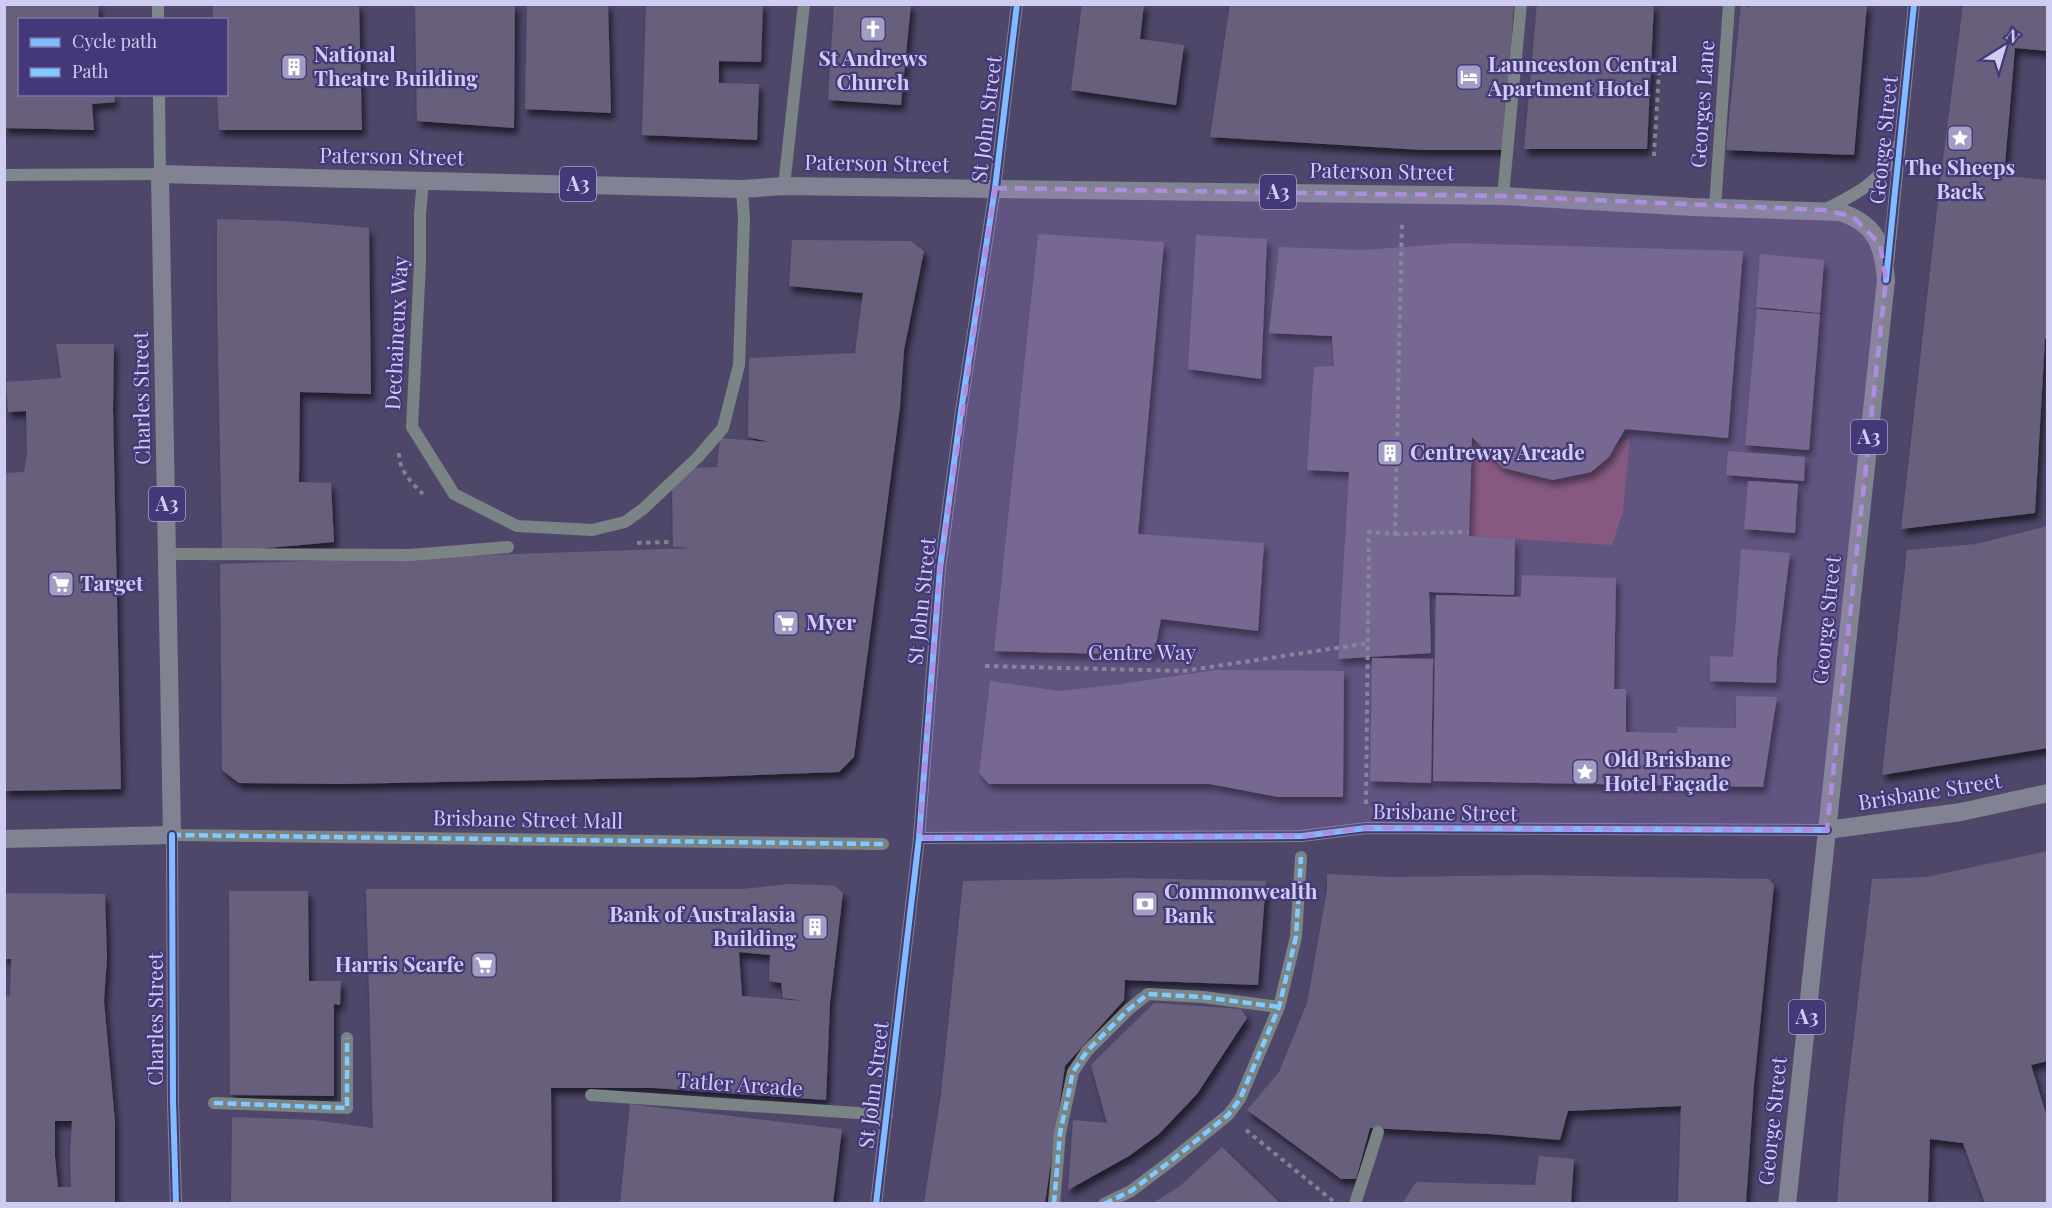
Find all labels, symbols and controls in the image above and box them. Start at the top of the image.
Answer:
church icon: St Andrews Church [858,14,888,44]
legend [18,18,228,96]
north arrow [1974,18,2034,78]
text: N [2002,24,2025,48]
text: Cycle path [72,29,157,53]
place label: National Theatre Building [314,39,478,91]
street label: Georges Lane [1683,39,1719,169]
place label: St Andrews Church [819,43,927,95]
place label: Launceston Central Apartment Hotel [1487,49,1678,101]
building icon: National Theatre Building [279,52,309,82]
street label: St John Street [963,53,1007,184]
text: Path [72,59,109,83]
hotel icon: Launceston Central Apartment Hotel [1454,62,1484,92]
street label: George Street [1861,73,1903,206]
place icon: The Sheeps Back [1945,123,1975,153]
street label: Paterson Street [319,140,465,170]
street label: Paterson Street [804,147,950,177]
place label: The Sheeps Back [1905,152,2015,204]
street label: Paterson Street [1309,155,1455,185]
road number: A3 [560,167,596,201]
road number: A3 [1260,175,1296,209]
street label: Dechaineux Way [377,255,413,411]
street label: Charles Street [125,330,155,465]
road number: A3 [1851,420,1887,454]
place label: Centreway Arcade [1410,437,1585,465]
building icon: Centreway Arcade [1375,438,1405,468]
road number: A3 [149,487,185,521]
street label: St John Street [899,535,941,666]
street label: George Street [1804,553,1846,686]
place label: Target [80,568,144,596]
supermarket icon: Target [46,569,76,599]
place label: Myer [806,607,856,635]
supermarket icon: Myer [771,608,801,638]
street label: Centre Way [1088,637,1196,665]
place label: Old Brisbane Hotel Façade [1604,744,1731,796]
place icon: Old Brisbane Hotel Façade [1570,757,1600,787]
street label: Brisbane Street [1856,765,2004,815]
street label: Brisbane Street [1372,796,1518,826]
street label: Brisbane Street Mall [433,802,623,834]
place label: Commonwealth Bank [1164,876,1318,928]
bank icon: Commonwealth Bank [1130,889,1160,919]
place label: Bank of Australasia Building [609,899,796,951]
building icon: Bank of Australasia Building [800,912,830,942]
place label: Harris Scarfe [335,949,464,977]
supermarket icon: Harris Scarfe [469,950,499,980]
street label: Charles Street [140,952,168,1086]
road number: A3 [1789,1000,1825,1034]
street label: St John Street [850,1019,894,1150]
street label: George Street [1750,1054,1792,1187]
street label: Tatler Arcade [676,1065,804,1101]

